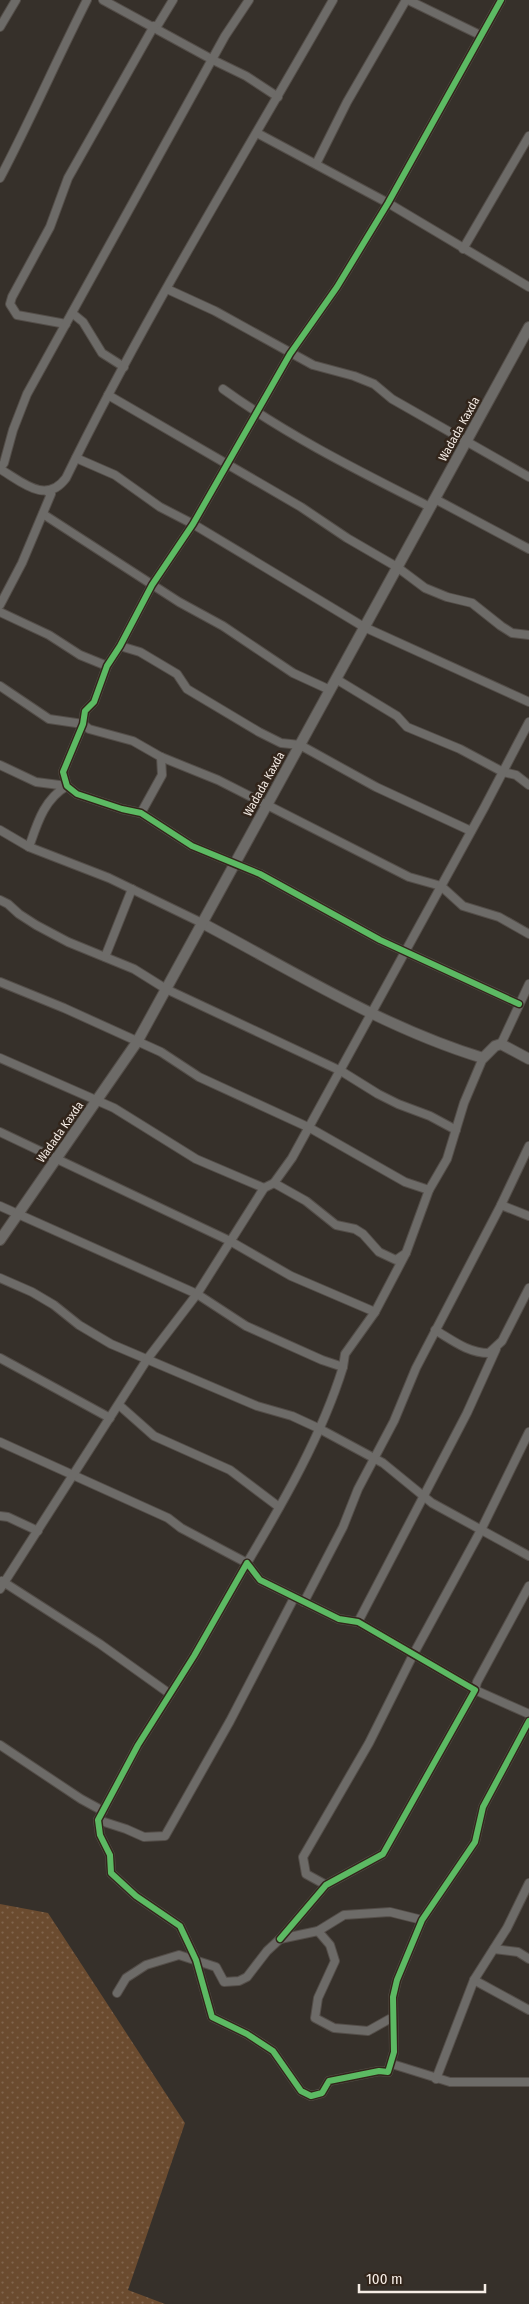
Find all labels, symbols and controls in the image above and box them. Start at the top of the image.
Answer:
street label: Wadada Kaxda [436,394,483,464]
street label: Wadada Kaxda [241,749,288,819]
street label: Wadada Kaxda [34,1099,86,1165]
scale bar [359,2262,485,2294]
text: 100 m [366,2270,403,2288]

